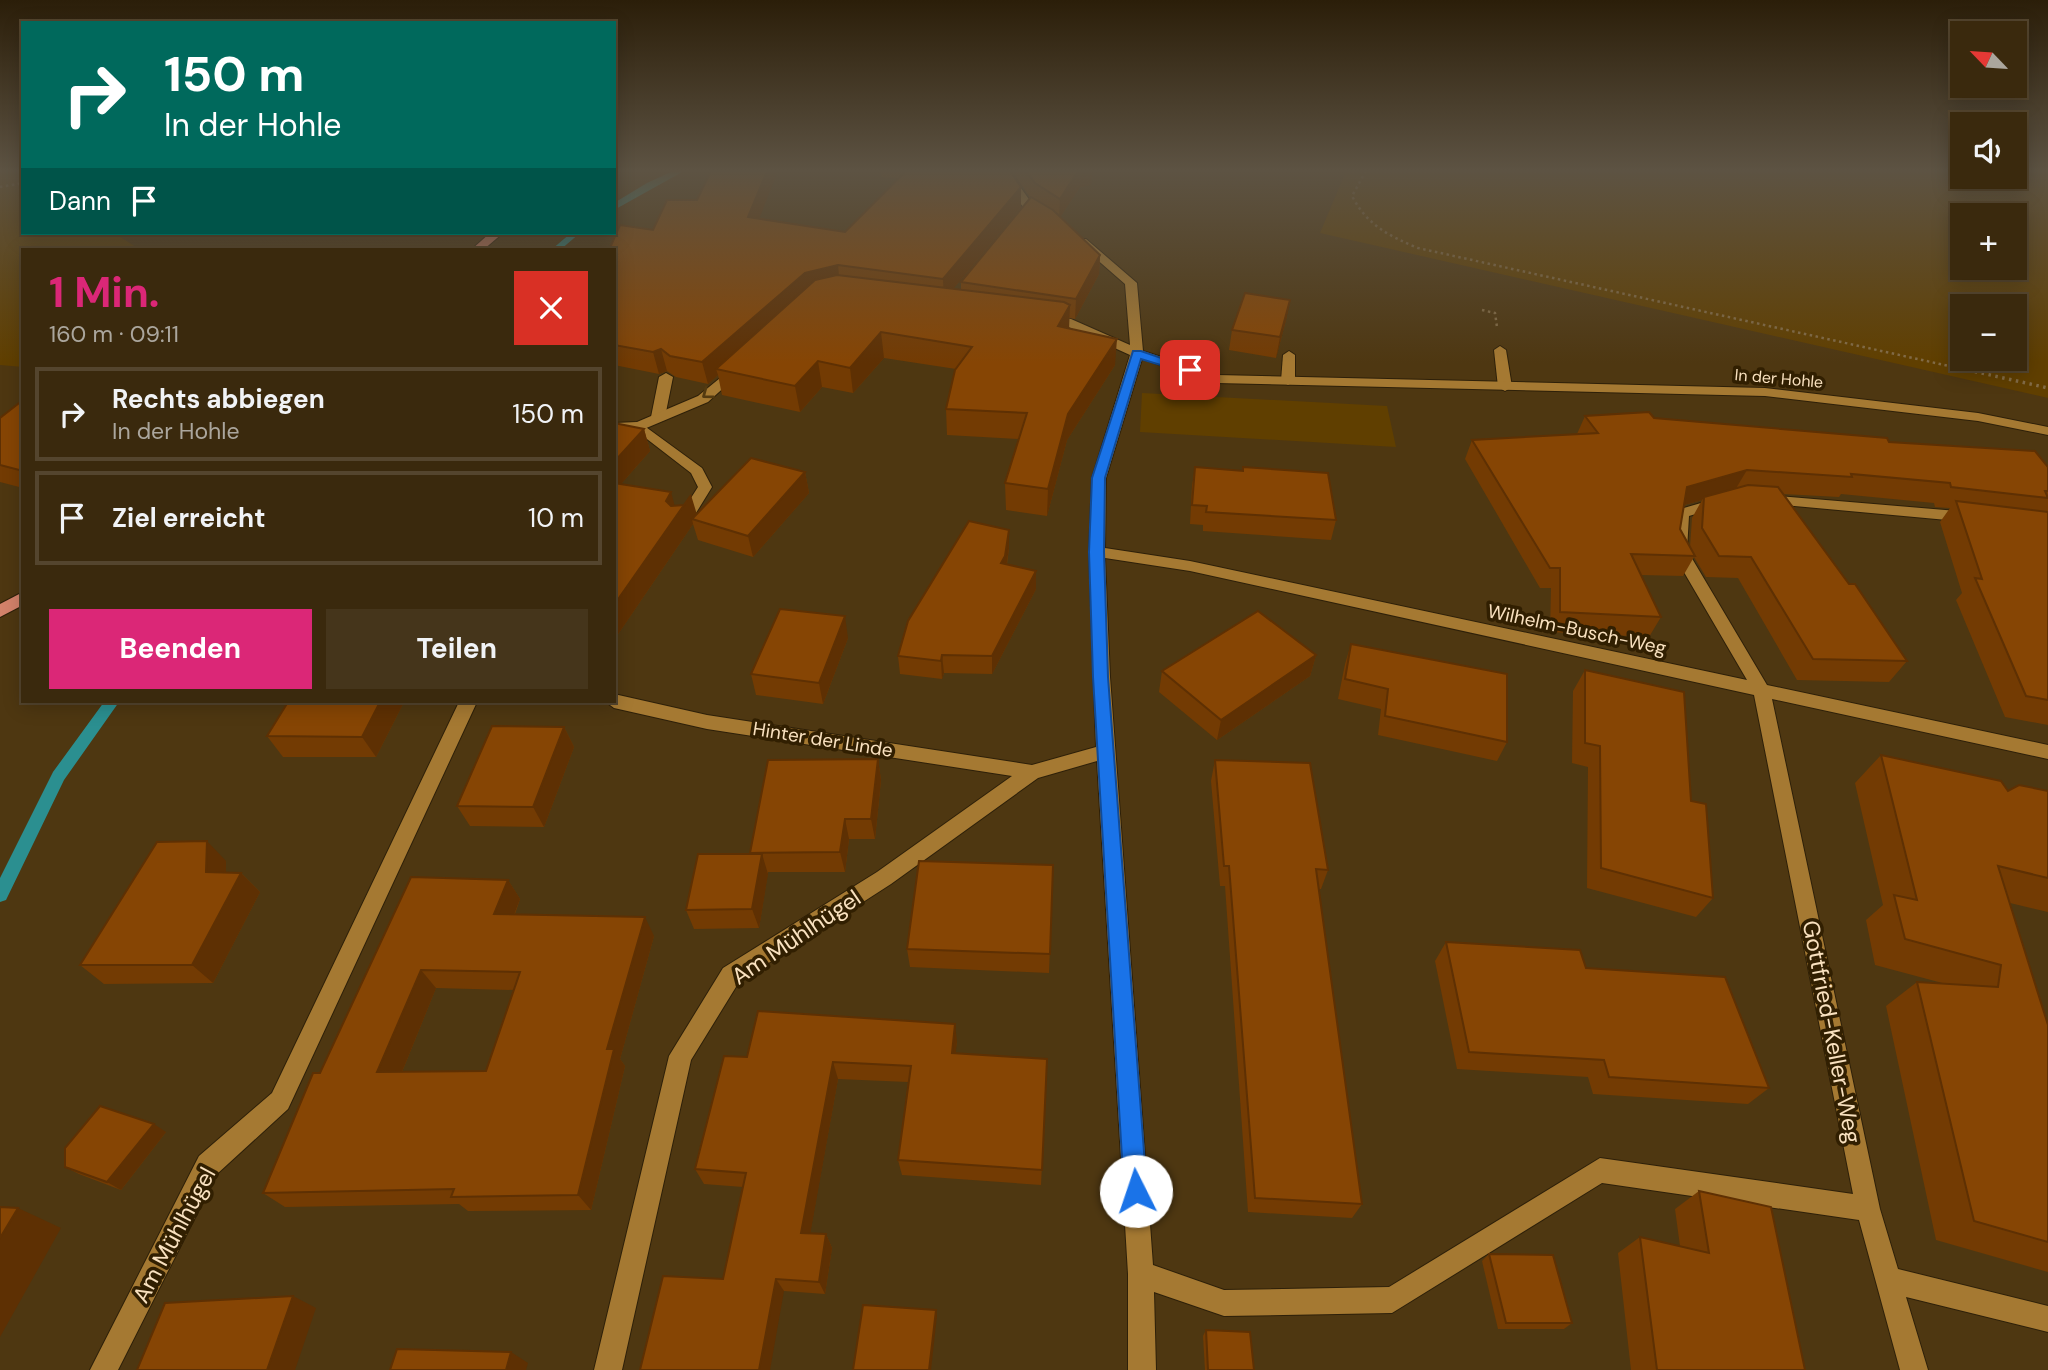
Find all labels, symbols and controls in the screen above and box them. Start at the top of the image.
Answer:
north arrow [1950,21,2026,98]
map controls [1950,21,2027,371]
text: 150 m [164,42,304,106]
icon: right [49,49,140,140]
text: In der Hohle [164,104,341,146]
button: sound [1950,112,2027,189]
icon: arrive [125,182,163,220]
text: Dann [49,184,111,218]
button: + [1950,203,2027,280]
text: 1 Min. [49,265,159,320]
button: close [514,271,588,345]
button: − [1950,294,2027,371]
text: 160 m · 09:11 [49,319,179,349]
pin [1160,340,1220,400]
icon: arrive [1171,351,1209,389]
street label: In der Hohle [1734,364,1824,393]
text: Rechts abbiegen [112,382,325,416]
one-way arrow [702,385,714,398]
icon: right [53,395,91,433]
text: 150 m [512,397,584,431]
text: In der Hohle [112,416,240,446]
icon: arrive [53,499,91,537]
text: Ziel erreicht [112,501,265,535]
text: 10 m [528,501,584,535]
street label: Wilhelm-Busch-Weg [1485,598,1669,661]
button: Beenden [49,609,312,689]
button: Teilen [326,609,588,689]
street label: Hinter der Linde [751,716,895,763]
street label: Am Mühlhügel [726,883,866,991]
street label: Gottfried-Keller-Weg [1796,918,1868,1146]
position arrow [1099,1154,1173,1228]
street label: Am Mühlhügel [126,1162,222,1308]

